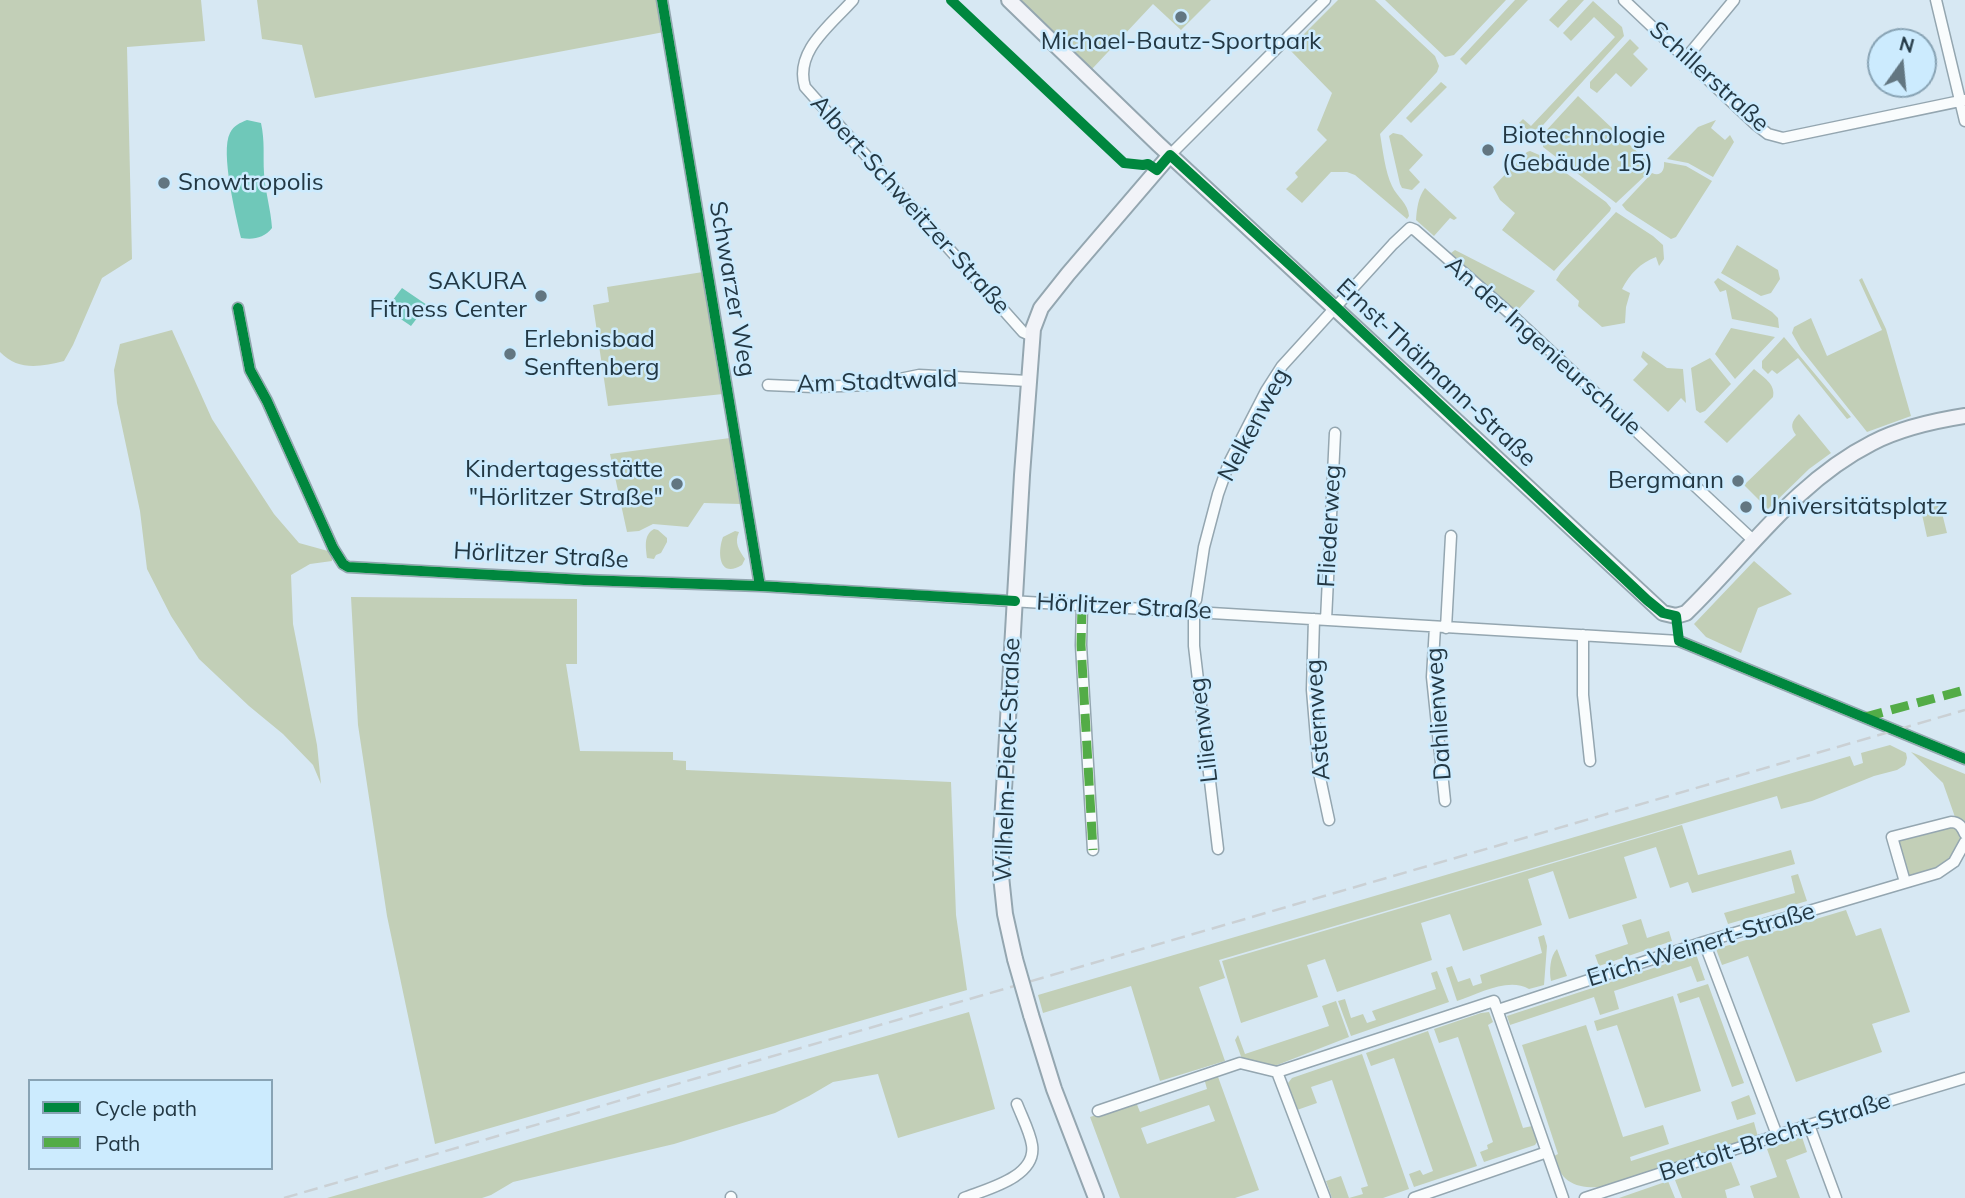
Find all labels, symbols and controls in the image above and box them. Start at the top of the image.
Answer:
marker: Michael-Bautz-Sportpark [1173,9,1189,25]
street label: Schillerstraße [1643,16,1775,138]
place label: Michael-Bautz-Sportpark [1041,28,1321,56]
north arrow [1867,28,1937,98]
text: N [1897,31,1917,58]
street label: Albert-Schweitzer-Straße [804,90,1016,320]
place label: Biotechnologie (Gebäude 15) [1502,122,1665,178]
marker: Biotechnologie (Gebäude 15) [1480,142,1496,158]
place label: Snowtropolis [178,169,324,197]
marker: Snowtropolis [156,175,172,191]
street label: Schwarzer Weg [702,199,762,379]
street label: An der Ingenieurschule [1439,250,1647,442]
place label: SAKURA Fitness Center [369,268,527,324]
street label: Ernst-Thälmann-Straße [1330,273,1542,473]
marker: SAKURA Fitness Center [533,288,549,304]
place label: Erlebnisbad Senftenberg [524,326,659,382]
marker: Erlebnisbad Senftenberg [502,346,518,362]
street label: Nelkenweg [1212,364,1296,486]
street label: Am Stadtwald [796,365,958,399]
place label: Kindertagesstätte "Hörlitzer Straße" [465,456,663,512]
street label: Fliederweg [1312,464,1348,588]
place label: Bergmann [1608,467,1724,495]
marker: Bergmann [1730,473,1746,489]
marker: Kindertagesstätte "Hörlitzer Straße" [669,476,685,492]
place label: Universitätsplatz [1760,493,1948,521]
marker: Universitätsplatz [1738,499,1754,515]
street label: Hörlitzer Straße [453,537,629,575]
street label: Hörlitzer Straße [1036,588,1212,626]
street label: Wilhelm-Pieck-Straße [989,637,1027,883]
street label: Dahlienweg [1420,647,1458,781]
street label: Asternweg [1299,658,1337,782]
street label: Lilienweg [1183,676,1225,784]
street label: Erich-Weinert-Straße [1584,897,1818,993]
legend [28,1079,273,1170]
street label: Bertolt-Brecht-Straße [1656,1086,1894,1188]
text: Cycle path [95,1095,197,1121]
text: Path [95,1130,140,1156]

